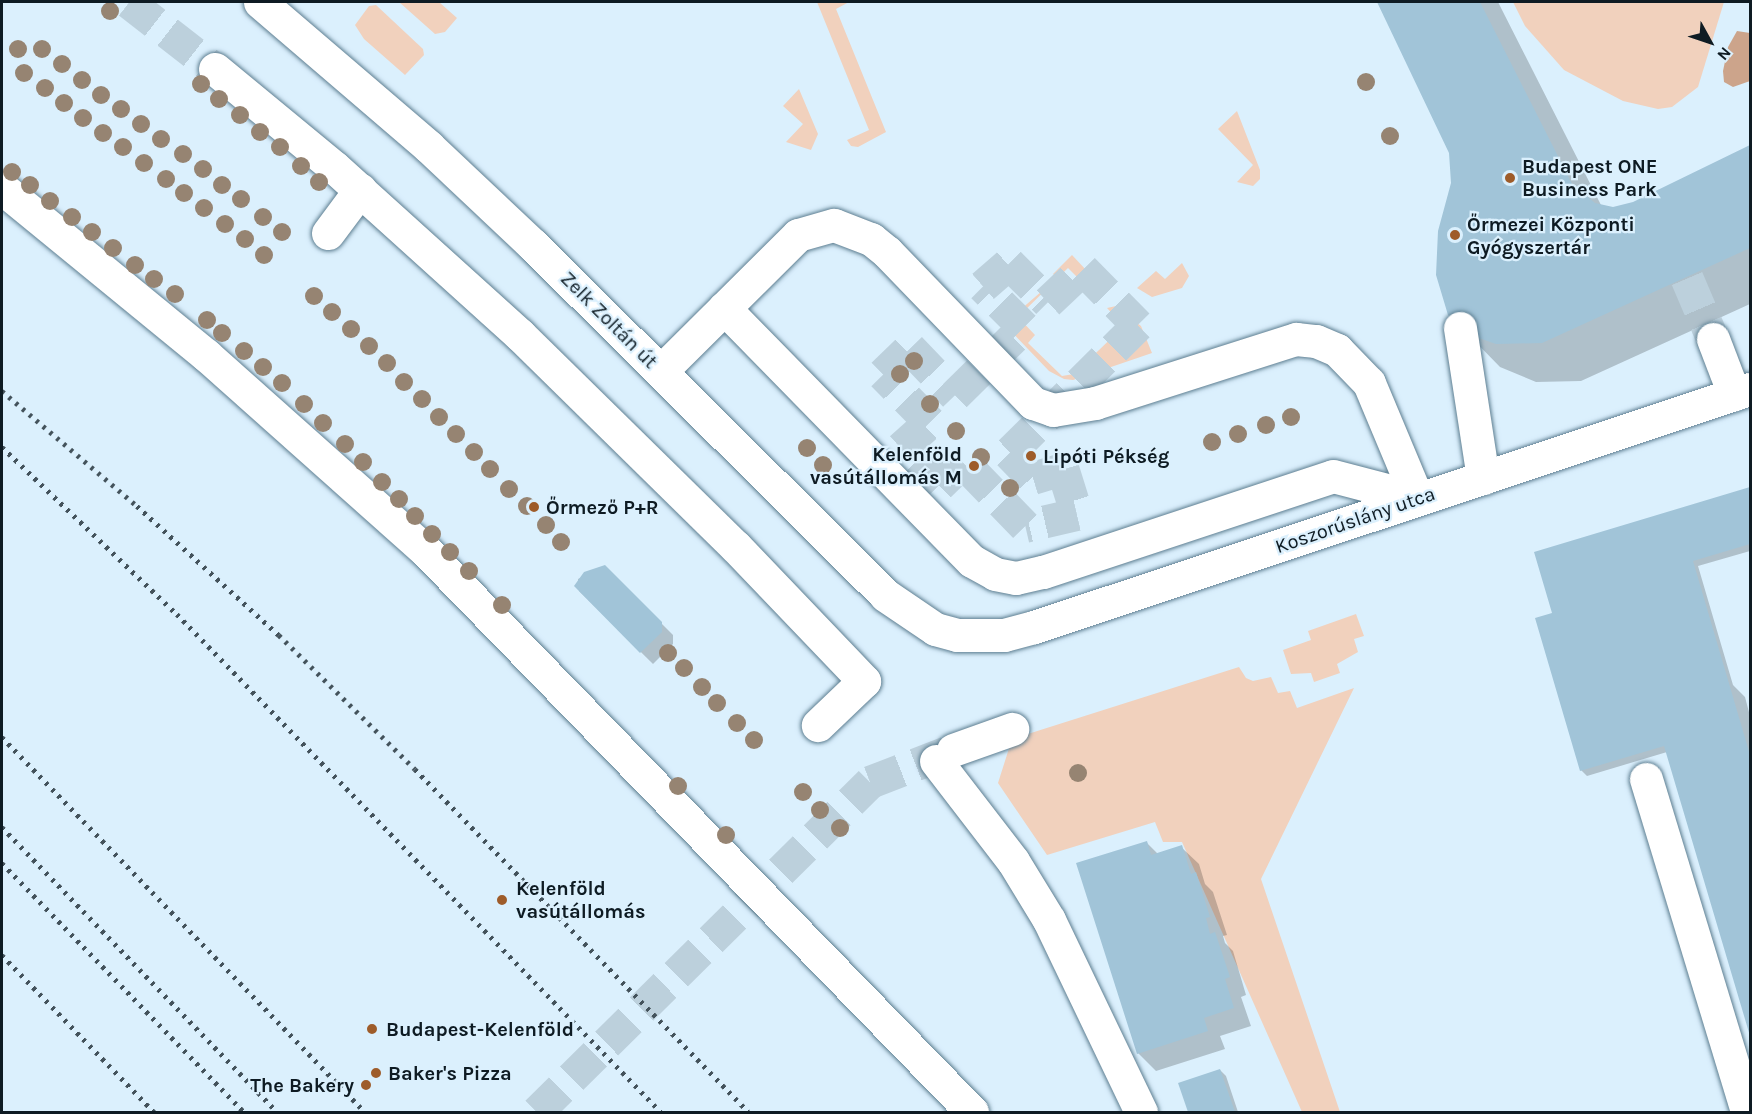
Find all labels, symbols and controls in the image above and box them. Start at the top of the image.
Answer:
north arrow [1680,12,1740,72]
text: N [1713,43,1735,64]
place label: Budapest ONE Business Park [1522,154,1657,201]
marker: Budapest ONE Business Park [1503,171,1517,185]
place label: Őrmezei Központi Gyógyszertár [1467,212,1635,259]
marker: Őrmezei Központi Gyógyszertár [1448,228,1462,242]
street label: Zelk Zoltán út [556,267,662,373]
place label: Kelenföld vasútállomás M [810,442,962,489]
place label: Lipóti Pékség [1043,444,1169,468]
marker: Lipóti Pékség [1024,449,1038,463]
marker: Kelenföld vasútállomás M [967,459,981,473]
street label: Koszorúslány utca [1272,481,1438,559]
place label: Őrmező P+R [546,495,659,519]
marker: Őrmező P+R [527,500,541,514]
place label: Kelenföld vasútállomás [516,876,645,923]
marker: Kelenföld vasútállomás [493,891,511,909]
place label: Budapest-Kelenföld [386,1017,574,1041]
marker: Budapest-Kelenföld [363,1020,381,1038]
place label: Baker's Pizza [388,1061,512,1085]
marker: Baker's Pizza [369,1066,383,1080]
place label: The Bakery [250,1073,354,1097]
marker: The Bakery [359,1078,373,1092]

